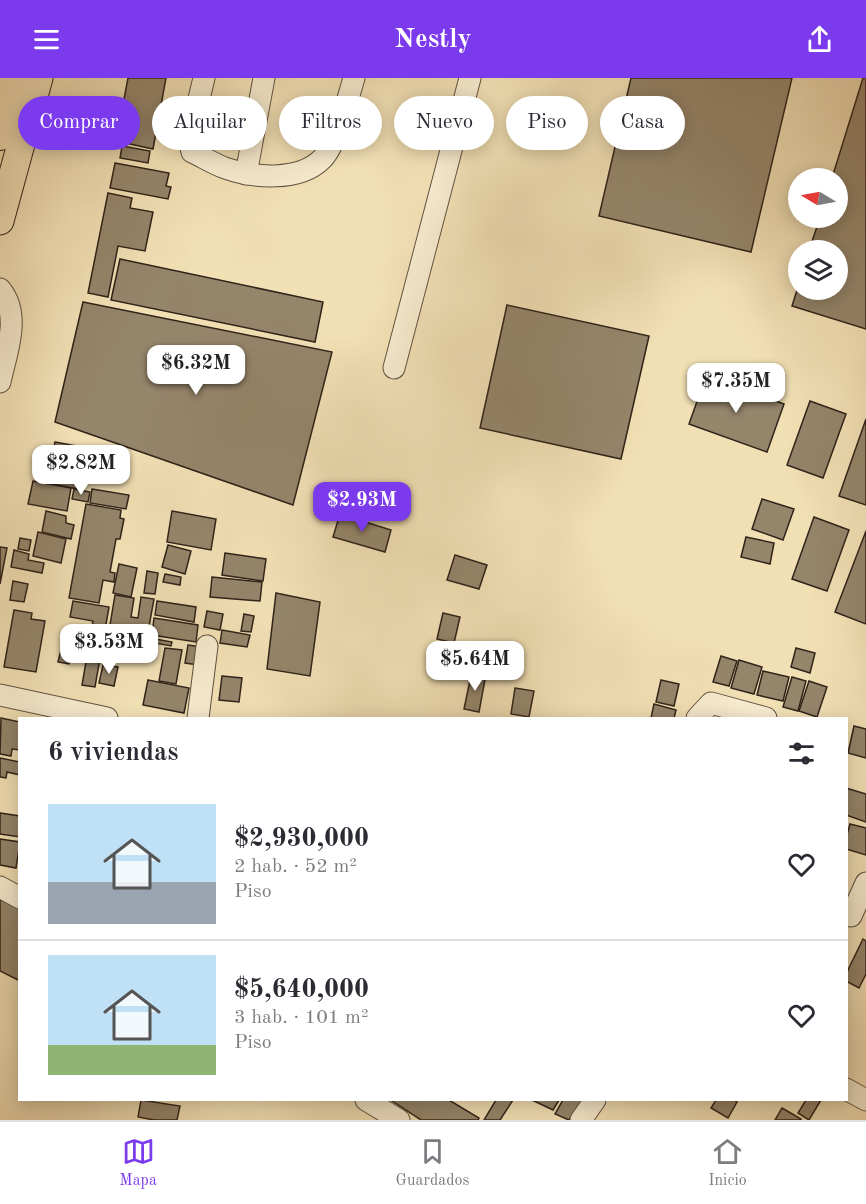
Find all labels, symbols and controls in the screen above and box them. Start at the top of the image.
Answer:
icon: menu [30,23,63,56]
icon: share [803,23,836,56]
text: Nestly [394,26,472,53]
chip: Comprar [18,96,140,150]
chip: Alquilar [152,96,267,150]
chip: Filtros [279,96,382,150]
chip: Nuevo [394,96,494,150]
chip: Piso [506,96,588,150]
chip: Casa [600,96,685,150]
north arrow [788,168,848,228]
map controls [788,168,848,300]
button: layers [788,240,848,300]
pin: $6.32M [147,345,245,396]
text: $6.32M [161,354,231,374]
pin: $7.35M [687,363,785,414]
text: $7.35M [701,372,771,392]
pin: $2.82M [32,445,130,496]
text: $2.82M [46,454,116,474]
pin: $2.93M [313,482,411,533]
text: $2.93M [327,491,397,511]
pin: $3.53M [60,624,158,675]
text: $3.53M [74,633,144,653]
pin: $5.64M [426,641,524,692]
text: $5.64M [440,650,510,670]
icon: filters [785,737,818,770]
text: 6 viviendas [48,740,178,766]
text: $2,930,000 [234,826,369,852]
icon: home [96,828,168,900]
icon: heart [785,848,818,881]
text: 2 hab. · 52 m² [234,857,357,877]
text: Piso [234,882,272,902]
text: $5,640,000 [234,977,369,1003]
icon: home [96,979,168,1051]
icon: heart [785,999,818,1032]
text: 3 hab. · 101 m² [234,1008,368,1028]
text: Piso [234,1033,272,1053]
tab: Mapa [119,1135,157,1191]
tab: Guardados [395,1135,470,1191]
tab: Inicio [708,1135,747,1191]

